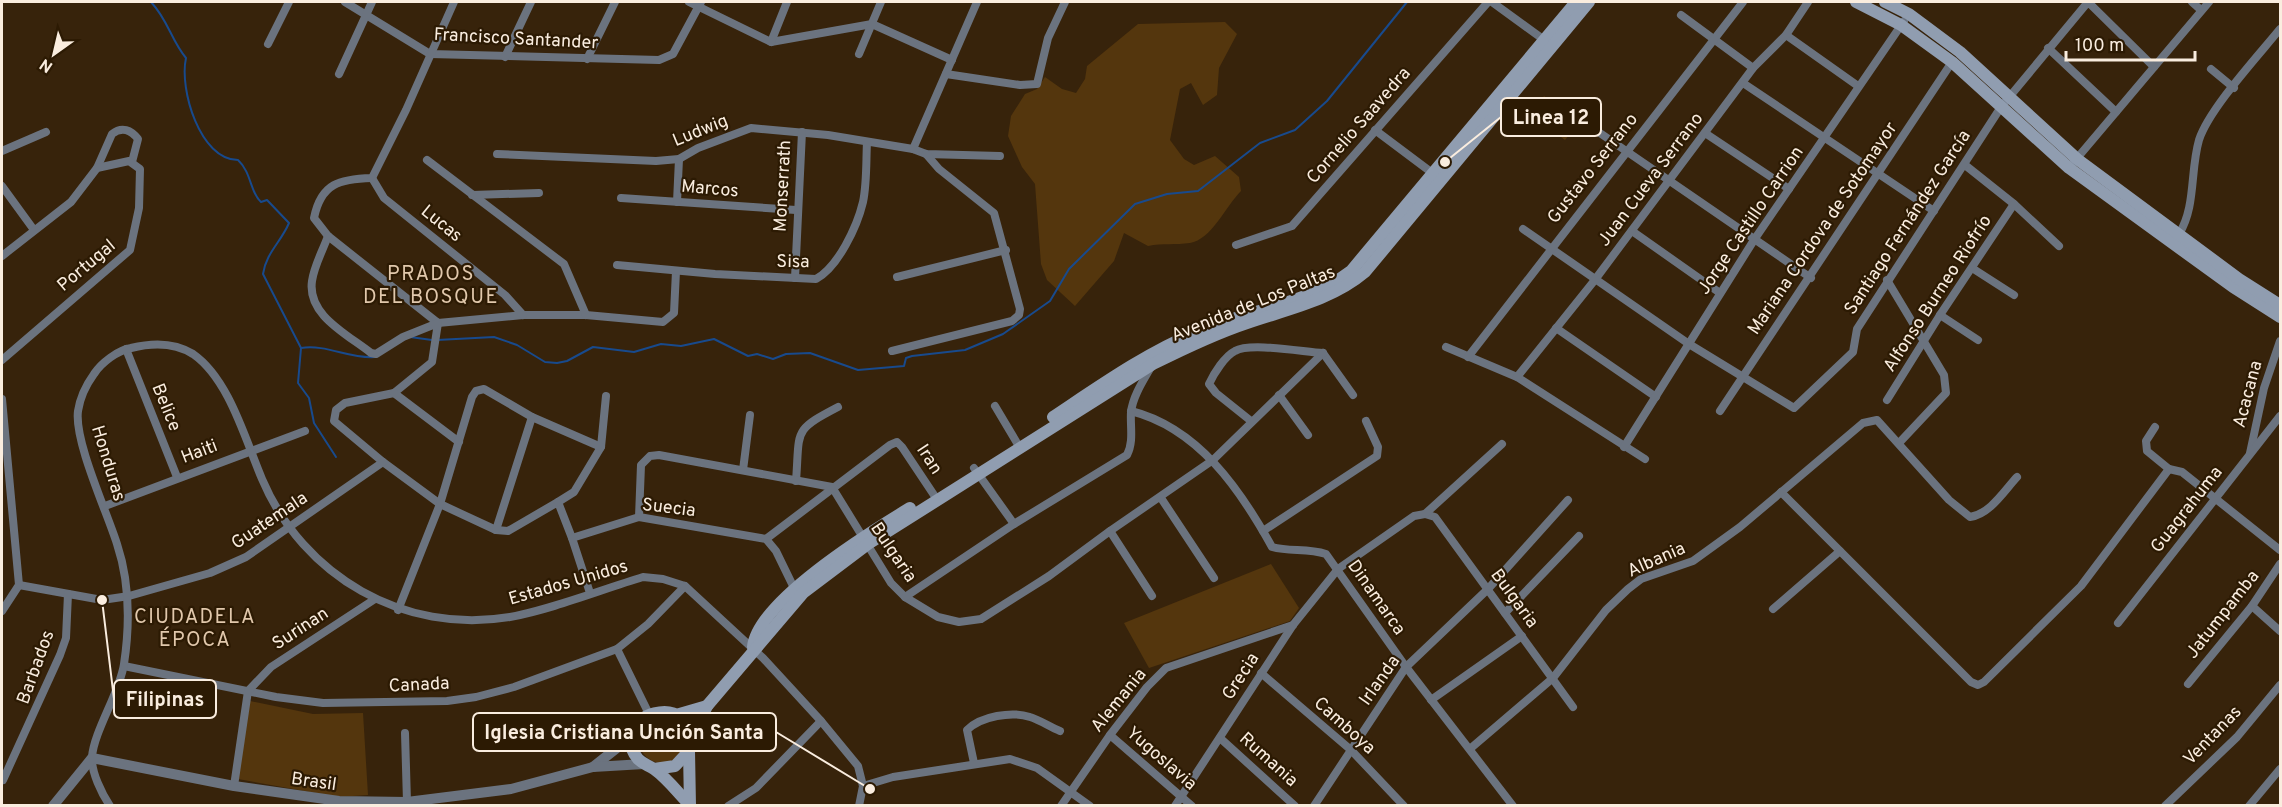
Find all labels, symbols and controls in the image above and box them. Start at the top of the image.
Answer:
north arrow [24,24,84,84]
street label: Francisco Santander [433,24,599,55]
scale bar [2066,24,2195,62]
text: 100 m [2075,35,2124,58]
text: N [36,53,57,76]
street label: Cornelio Saavedra [1302,63,1416,189]
callout: Linea 12 [1501,98,1601,136]
text: Linea 12 [1513,106,1589,132]
street label: Juan Cueva Serrano [1593,108,1709,251]
street label: Gustavo Serrano [1543,109,1644,229]
street label: Ludwig [669,110,732,153]
street label: Mariana Cordova de Sotomayor [1743,118,1903,340]
street label: Santiago Fernández García [1840,126,1977,319]
street label: Monserrath [770,140,797,233]
street label: Jorge Castillo Carrion [1693,142,1809,299]
street label: Marcos [680,176,740,203]
street label: Lucas [416,200,466,248]
street label: Alfonso Burneo Riofrío [1879,211,1998,377]
street label: Portugal [53,235,121,297]
street label: Sisa [776,251,810,274]
street label: Avenida de Los Paltas [1168,261,1339,348]
district label: PRADOS DEL BOSQUE [363,262,499,311]
street label: Acacana [2228,358,2268,431]
street label: Belice [146,380,186,435]
street label: Honduras [85,423,130,504]
street label: Haiti [178,435,221,470]
street label: Iran [911,440,947,479]
street label: Guagrahuma [2146,462,2228,558]
street label: Guatemala [227,487,312,555]
street label: Suecia [641,494,697,523]
street label: Bulgaria [864,518,921,587]
street label: Albania [1624,537,1689,583]
street label: Estados Unidos [506,555,631,611]
street label: Dinamarca [1341,556,1410,640]
street label: Bulgaria [1485,565,1543,633]
street label: Jatumpamba [2181,566,2265,664]
street label: Surinan [268,603,333,656]
district label: CIUDADELA ÉPOCA [134,605,256,654]
street label: Barbados [12,627,60,708]
street label: Grecia [1217,649,1265,705]
street label: Irlanda [1355,651,1406,711]
street label: Alemania [1086,664,1152,738]
street label: Canada [388,672,450,699]
callout: Filipinas [114,680,216,718]
text: Filipinas [126,688,204,714]
street label: Camboya [1308,692,1380,760]
street label: Ventanas [2179,701,2247,771]
callout: Iglesia Cristiana Unción Santa [473,713,776,751]
text: Iglesia Cristiana Unción Santa [484,721,764,747]
street label: Yugoslavia [1121,722,1201,796]
street label: Rumania [1234,728,1302,792]
street label: Brasil [290,768,338,797]

